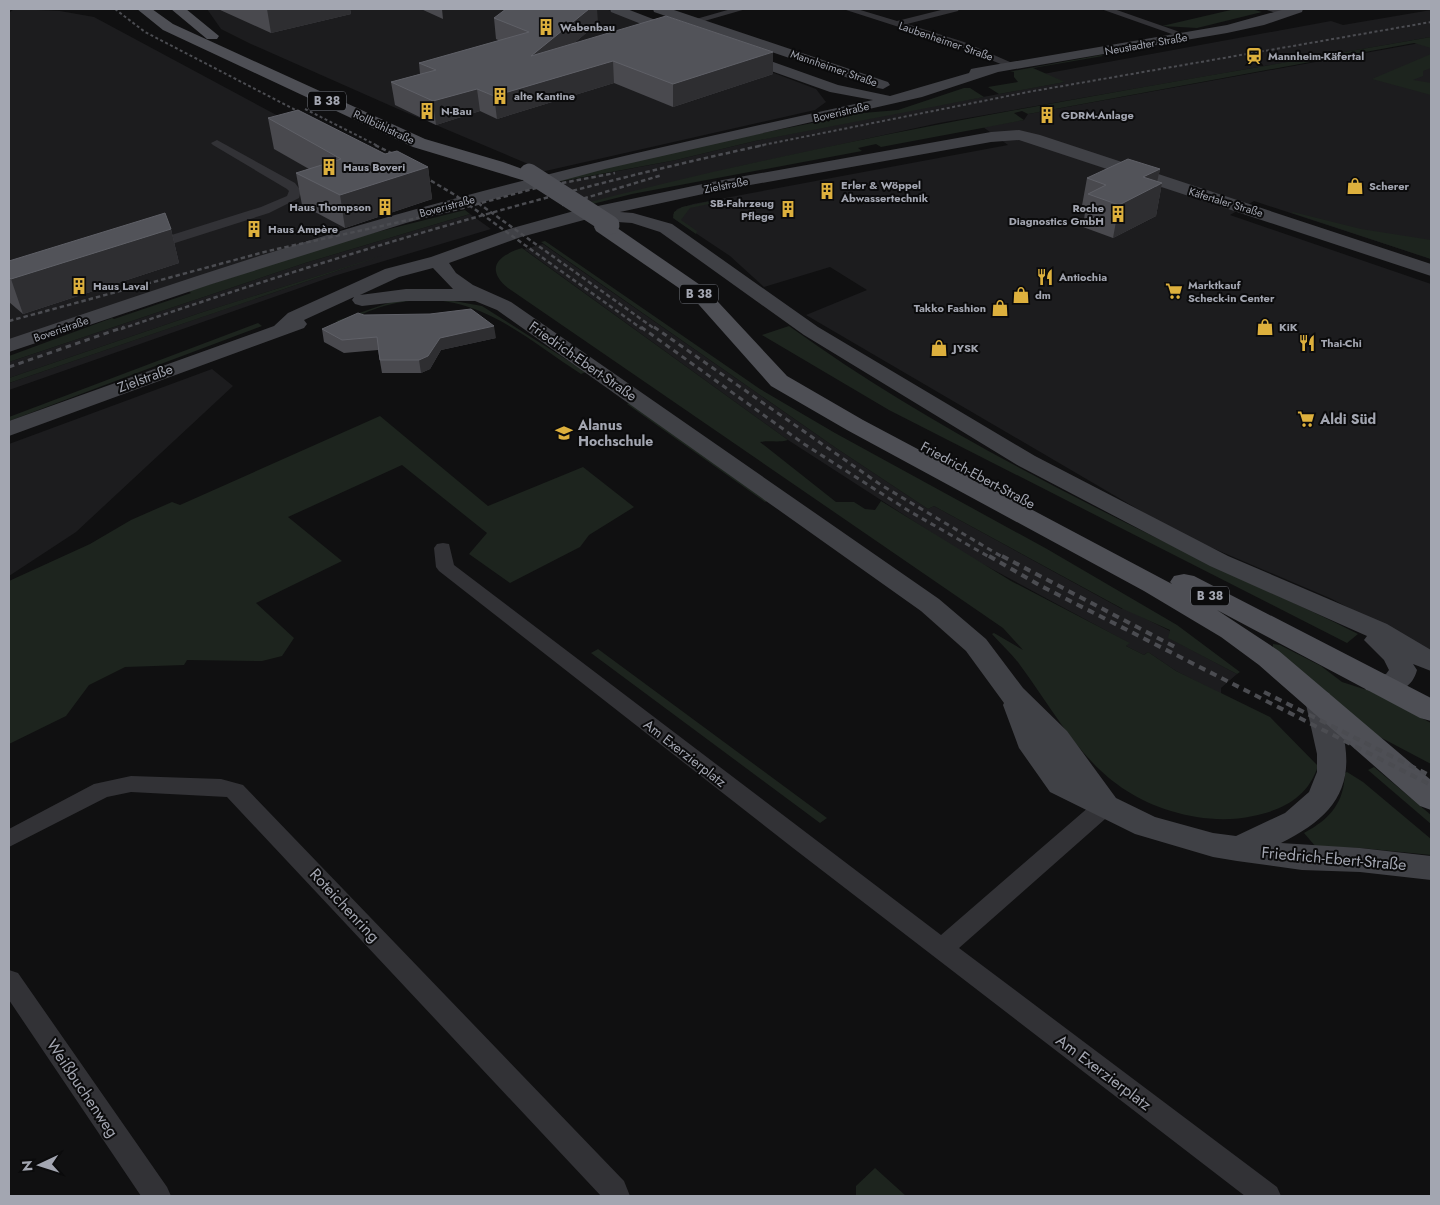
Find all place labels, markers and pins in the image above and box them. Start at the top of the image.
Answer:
building icon: Wabenbau [536,17,556,37]
place label: Wabenbau [560,19,615,35]
station icon: Mannheim-Käfertal [1244,46,1264,66]
place label: Mannheim-Käfertal [1268,48,1364,64]
building icon: alte Kantine [490,86,510,106]
place label: alte Kantine [514,88,575,104]
building icon: N-Bau [417,101,437,121]
place label: N-Bau [441,103,472,119]
building icon: GDRM-Anlage [1037,105,1057,125]
place label: GDRM-Anlage [1061,107,1134,123]
building icon: Haus Boveri [319,157,339,177]
place label: Haus Boveri [343,159,405,175]
shop icon: Scherer [1345,176,1365,196]
place label: Erler & Wöppel Abwassertechnik [840,177,929,206]
place label: Scherer [1369,178,1410,194]
building icon: Erler & Wöppel Abwassertechnik [817,181,837,201]
place label: SB-Fahrzeug Pflege [710,195,774,224]
building icon: Haus Thompson [375,197,395,217]
place label: Haus Thompson [289,199,371,215]
building icon: SB-Fahrzeug Pflege [778,199,798,219]
place label: Roche Diagnostics GmbH [1009,200,1104,229]
building icon: Roche Diagnostics GmbH [1108,204,1128,224]
building icon: Haus Ampère [244,219,264,239]
place label: Haus Ampère [268,221,338,237]
restaurant icon: Antiochia [1035,267,1055,287]
place label: Antiochia [1058,269,1107,285]
building icon: Haus Laval [69,276,89,296]
place label: Marktkauf Scheck-in Center [1188,277,1275,306]
place label: Haus Laval [93,278,149,294]
supermarket icon: Marktkauf Scheck-in Center [1164,281,1184,301]
shop icon: dm [1011,285,1031,305]
place label: dm [1035,287,1051,303]
shop icon: Takko Fashion [990,298,1010,318]
place label: Takko Fashion [914,300,986,316]
shop icon: KiK [1255,317,1275,337]
place label: KiK [1279,319,1298,335]
restaurant icon: Thai-Chi [1297,333,1317,353]
place label: Thai-Chi [1321,335,1362,351]
shop icon: JYSK [929,338,949,358]
place label: JYSK [951,340,979,356]
supermarket icon: Aldi Süd [1296,409,1316,429]
place label: Aldi Süd [1319,409,1376,429]
place label: Alanus Hochschule [577,415,653,451]
school or university icon: Alanus Hochschule [554,423,574,443]

